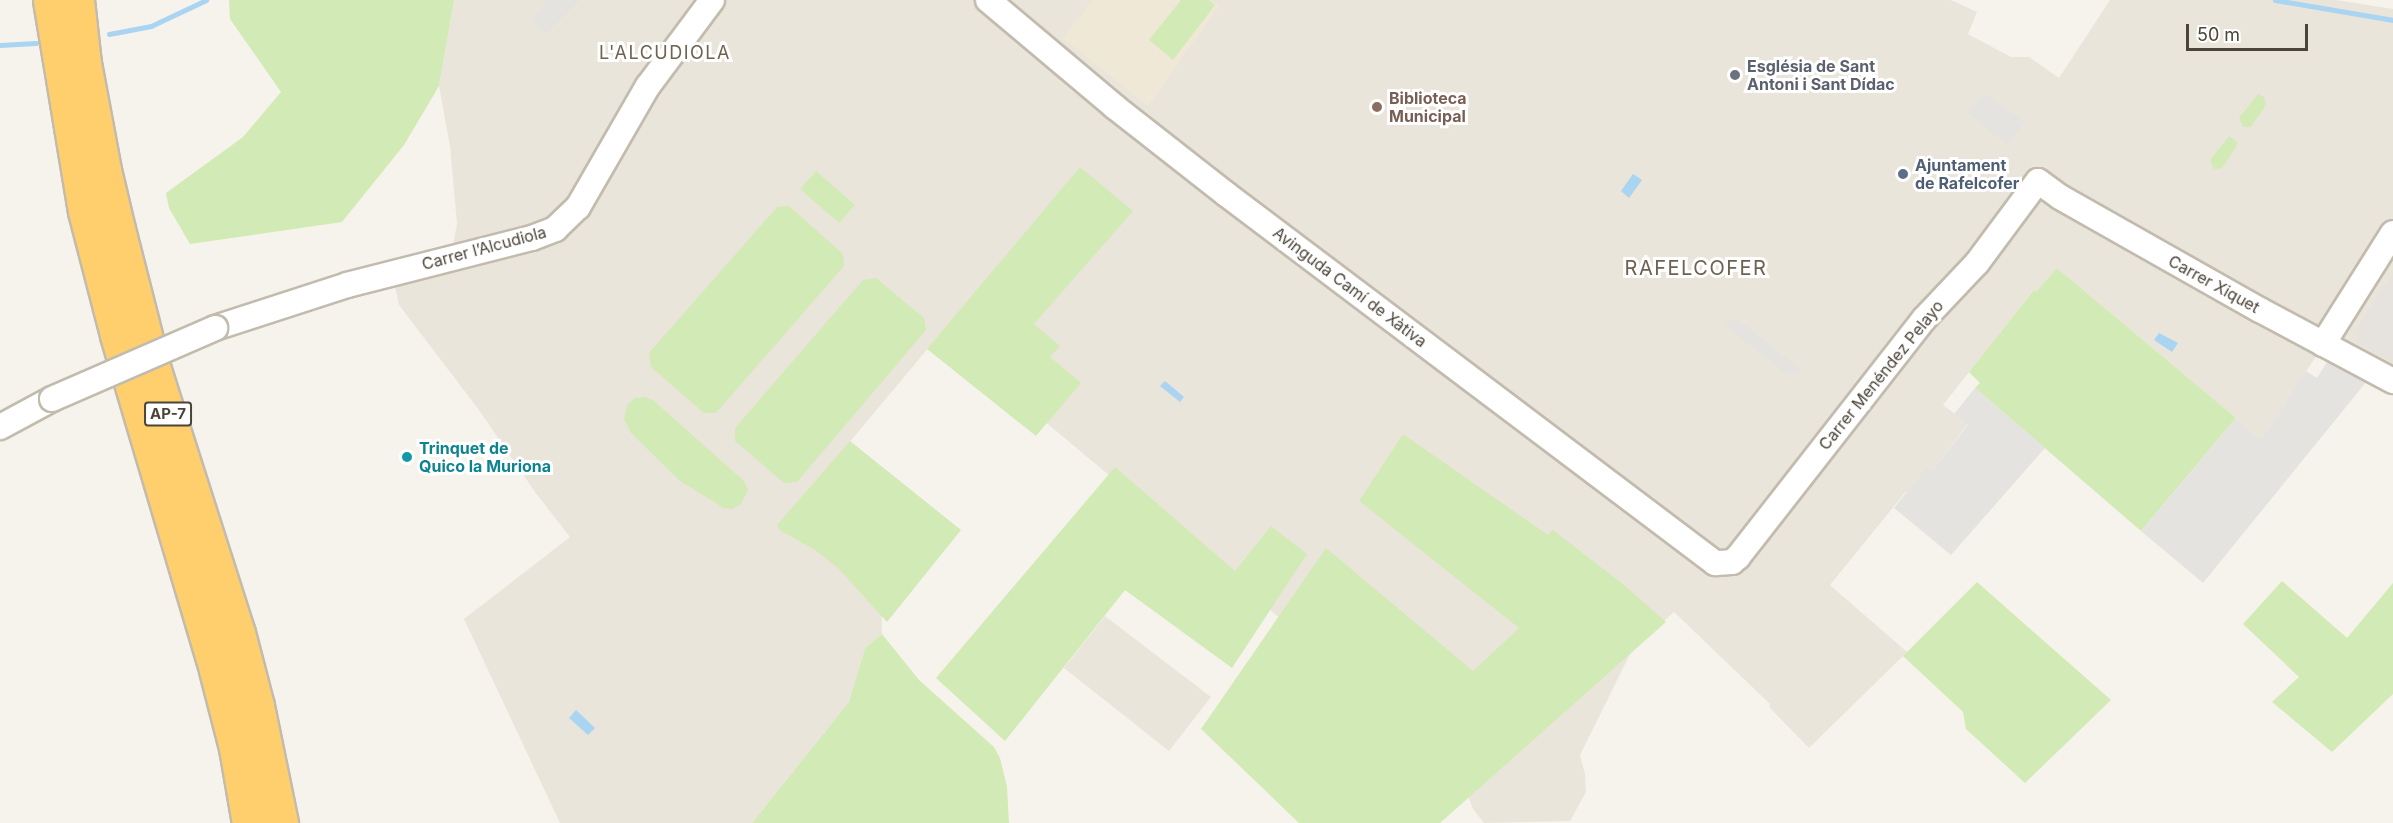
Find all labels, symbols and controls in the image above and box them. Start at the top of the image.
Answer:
scale bar [2189,12,2310,50]
text: 50 m [2197,24,2240,45]
district label: L'ALCUDIOLA [599,42,731,64]
place label: Església de Sant Antoni i Sant Dídac [1747,56,1895,94]
marker: Església de Sant Antoni i Sant Dídac [1728,68,1742,82]
place label: Biblioteca Municipal [1389,88,1467,126]
marker: Biblioteca Municipal [1370,100,1384,114]
place label: Ajuntament de Rafelcofer [1915,155,2019,193]
marker: Ajuntament de Rafelcofer [1896,167,1910,181]
street label: Carrer l’Alcudiola [420,222,548,274]
street label: Avinguda Camí de Xàtiva [1269,223,1431,351]
street label: Carrer Xiquet [2165,251,2263,317]
district label: RAFELCOFER [1625,256,1767,280]
street label: Carrer Menéndez Pelayo [1815,296,1947,454]
road number: AP-7 [144,402,192,426]
place label: Trinquet de Quico la Muriona [419,438,551,476]
marker: Trinquet de Quico la Muriona [400,450,414,464]

